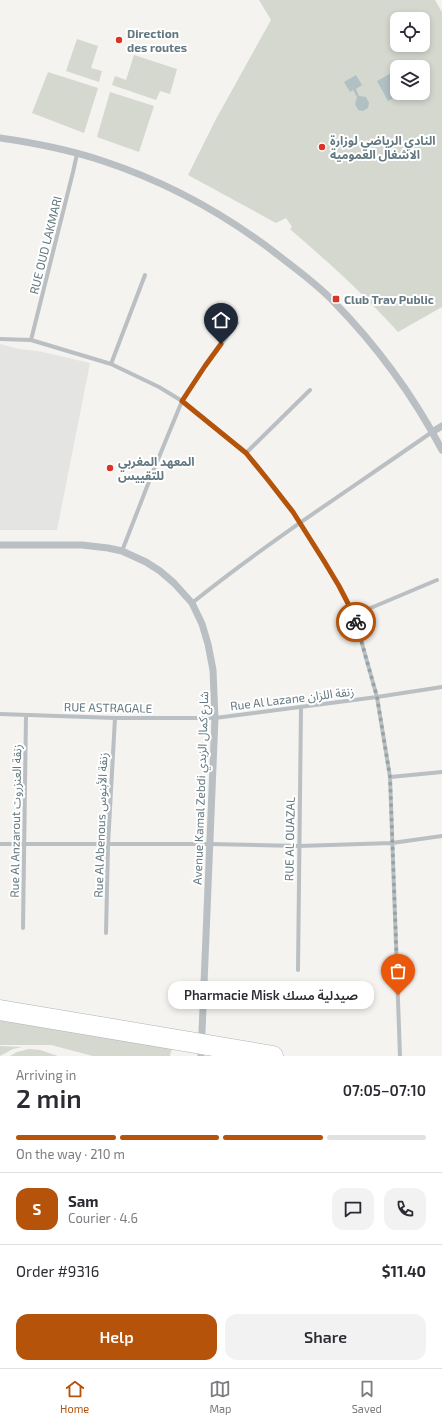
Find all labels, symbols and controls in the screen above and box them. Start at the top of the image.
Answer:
map controls [390,12,430,100]
button: locate [390,12,430,52]
place label: Direction des routes [127,26,187,54]
marker: Direction des routes [114,35,124,45]
button: layers [390,60,430,100]
place label: النادي الرياضي لوزارة الاشغال العمومية [330,133,436,162]
marker: النادي الرياضي لوزارة الاشغال العمومية [317,142,327,152]
street label: RUE OUD LAKMARI [26,194,64,296]
place label: Club Trav Public [344,292,434,306]
marker: Club Trav Public [331,294,341,304]
pin [204,303,238,344]
icon: home [210,309,232,331]
place label: المعهد المغربي للتقييس [118,454,195,483]
marker: المعهد المغربي للتقييس [105,463,115,473]
courier [336,602,376,642]
icon: bike [345,611,367,633]
street label: Rue Al Lazane زنقة اللزان [229,683,355,714]
street label: Avenue Kamal Zebdi شارع كمال الزبدي [190,691,214,885]
street label: RUE ASTRAGALE [64,699,153,715]
street label: Rue Al Anzarout زنقة العنزروت [7,744,24,898]
street label: Rue Al Abenous زنقة الأبنوس [90,752,111,898]
street label: RUE AL OUAZAL [281,797,297,881]
pin [381,954,415,995]
icon: bag [387,960,409,982]
callout: Pharmacie Misk صيدلية مسك [168,981,374,1009]
text: Pharmacie Misk صيدلية مسك [184,987,358,1003]
text: Arriving in [16,1067,76,1083]
text: 07:05–07:10 [343,1081,426,1099]
text: 2 min [16,1082,82,1113]
text: On the way · 210 m [16,1146,125,1162]
button: chat [332,1188,374,1230]
button: phone [384,1188,426,1230]
text: Sam [68,1192,99,1210]
text: S [33,1200,41,1218]
text: Courier · 4.6 [68,1210,138,1226]
text: Order #9316 [16,1262,99,1280]
text: $11.40 [382,1262,426,1280]
button: Help [16,1314,217,1360]
button: Share [225,1314,426,1360]
tab: Home [60,1378,89,1415]
tab: Map [209,1378,232,1415]
tab: Saved [352,1378,382,1415]

